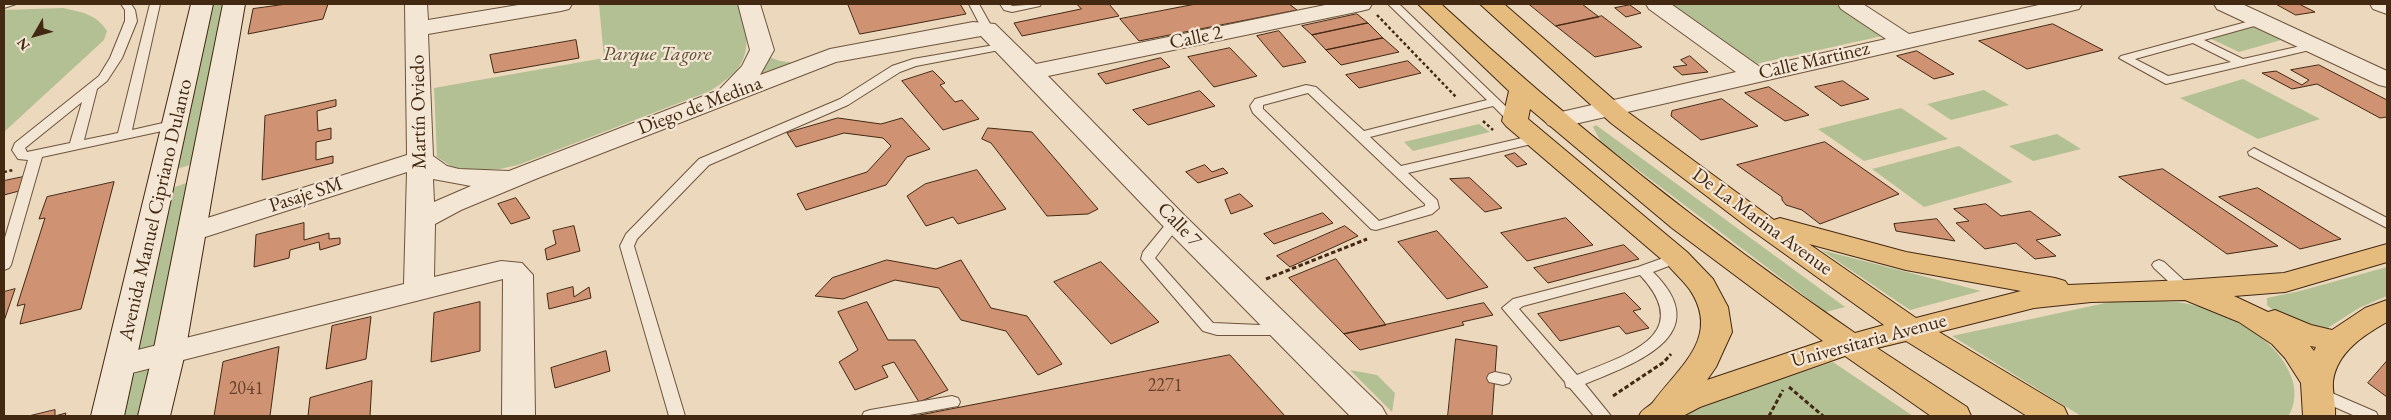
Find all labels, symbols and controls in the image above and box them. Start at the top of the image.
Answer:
north arrow [10,10,60,60]
street label: Calle 2 [1167,21,1225,55]
text: N [13,34,34,54]
street label: Calle Martinez [1756,37,1872,85]
park label: Parque Tagore [603,43,711,67]
street label: Martín Oviedo [406,55,432,169]
street label: Diego de Medina [635,71,765,141]
street label: Avenida Manuel Cipriano Dulanto [114,77,198,343]
street label: De La Marina Avenue [1687,163,1837,281]
street label: Pasaje SM [266,172,346,218]
street label: Calle 7 [1152,198,1206,252]
street label: Universitaria Avenue [1789,309,1949,373]
house number: 2271 [1148,375,1182,397]
house number: 2041 [229,378,263,400]

